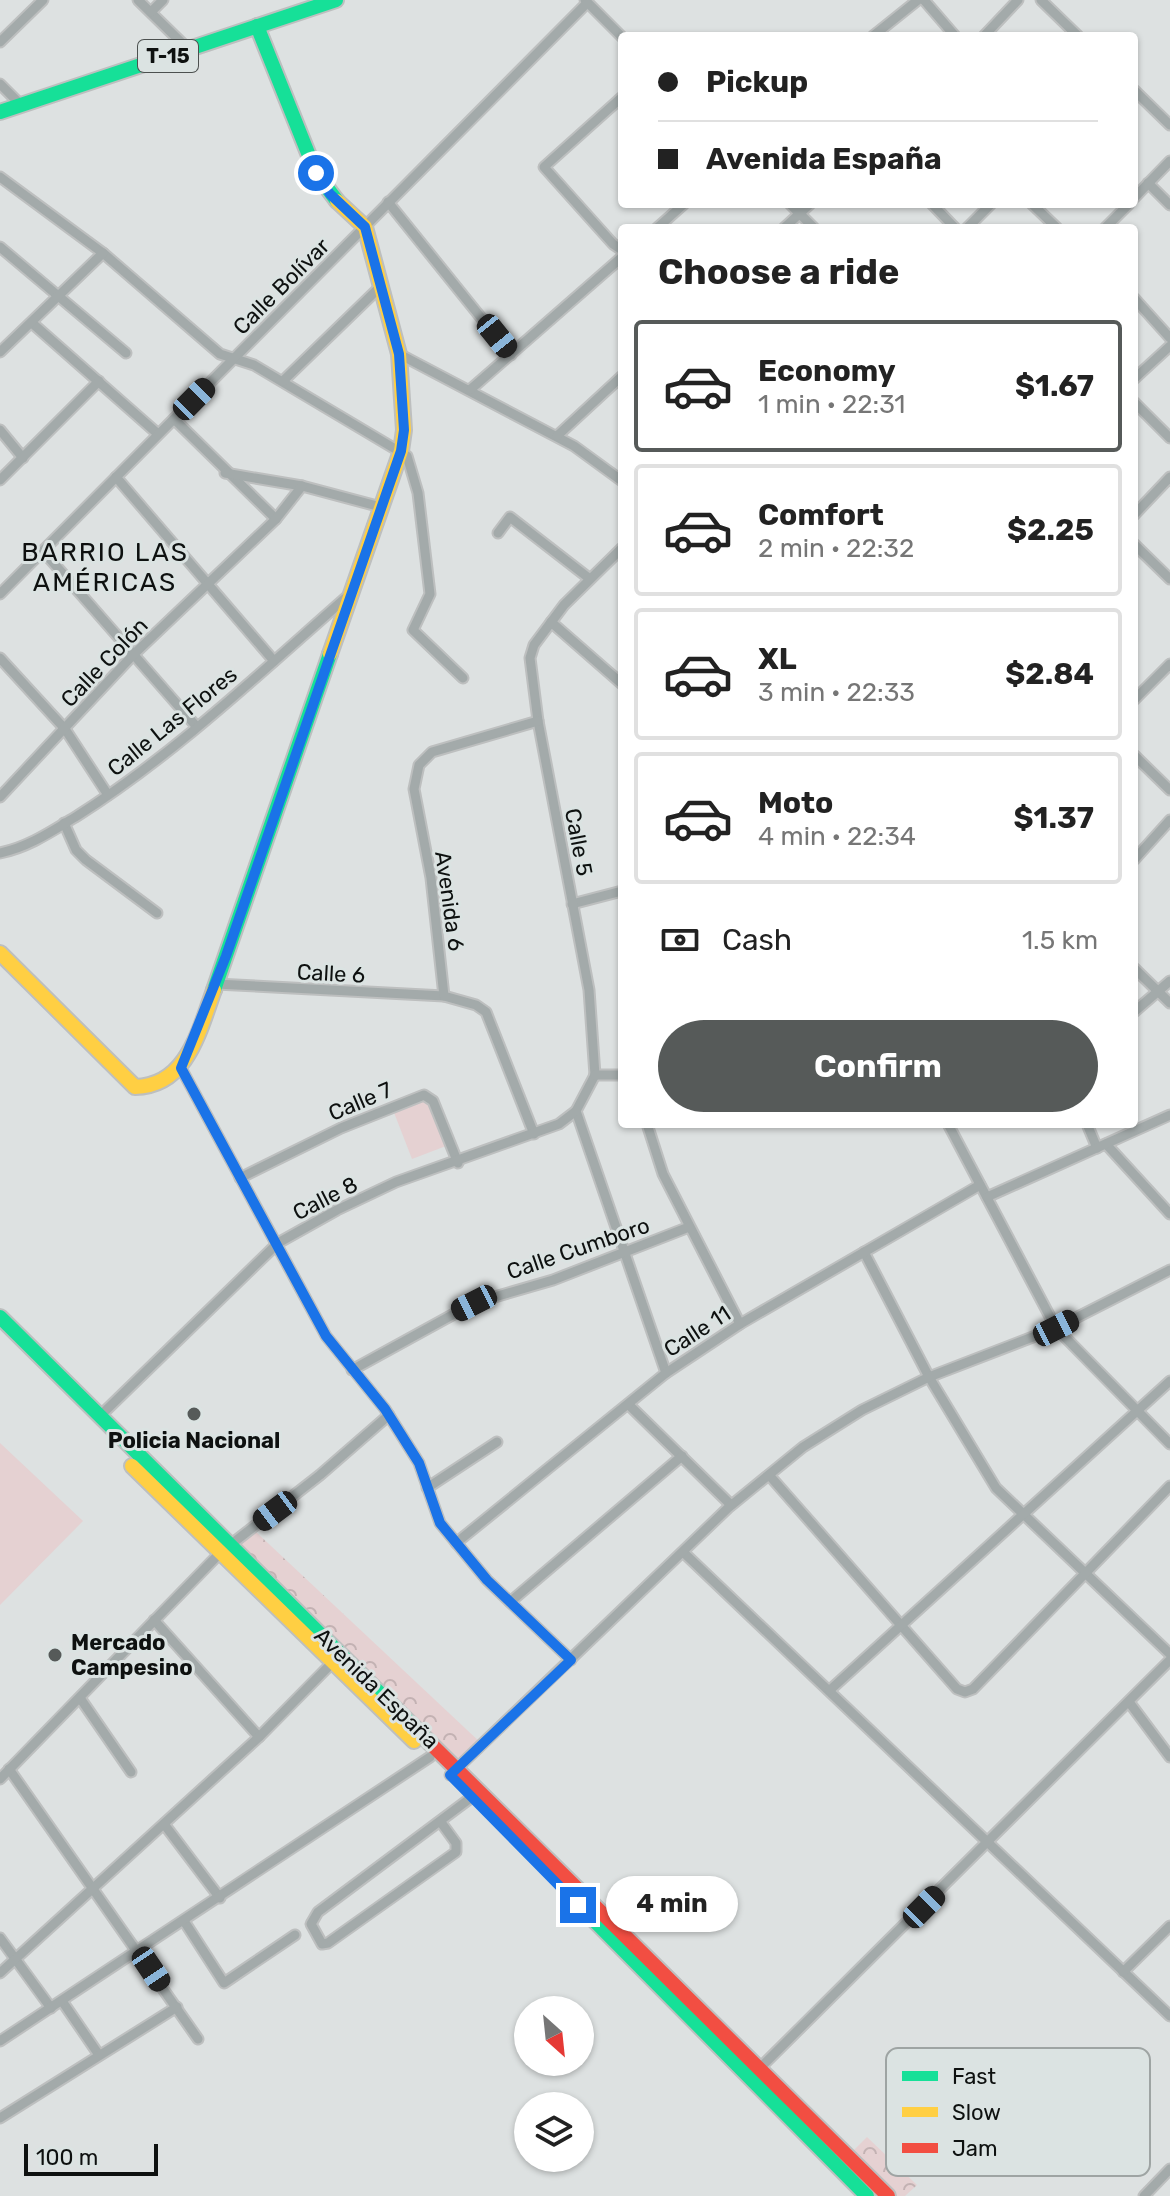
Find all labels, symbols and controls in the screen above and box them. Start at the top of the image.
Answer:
road number: T-15 [138,40,198,72]
text: Pickup [706,64,808,100]
text: Avenida España [706,141,942,177]
route start [298,155,334,191]
street label: Calle Bolívar [227,232,336,340]
text: Choose a ride [658,250,899,293]
car [473,310,521,362]
icon: car [662,350,734,422]
text: Economy [758,353,896,389]
text: $1.67 [1015,368,1094,404]
car [169,374,219,424]
text: 1 min · 22:31 [758,389,905,420]
icon: car [662,494,734,566]
text: Comfort [758,497,884,533]
text: $2.25 [1007,512,1094,548]
text: 2 min · 22:32 [758,533,914,564]
district label: BARRIO LAS AMÉRICAS [21,537,189,598]
street label: Calle Colón [55,612,154,713]
icon: car [662,638,734,710]
text: XL [758,641,797,677]
text: $2.84 [1005,656,1094,692]
street label: Calle Las Flores [102,661,243,782]
text: 3 min · 22:33 [758,677,915,708]
icon: car [662,782,734,854]
text: Moto [758,785,833,821]
text: $1.37 [1014,800,1094,836]
street label: Calle 5 [559,806,598,878]
text: 4 min · 22:34 [758,821,916,852]
street label: Avenida 6 [429,849,470,953]
icon: cash [658,918,702,962]
text: Cash [722,922,792,958]
text: 1.5 km [1022,925,1098,956]
street label: Calle 6 [296,958,366,989]
button: Confirm [658,1020,1098,1112]
street label: Calle 7 [324,1076,396,1127]
street label: Calle 8 [288,1171,362,1226]
street label: Calle Cumboro [503,1211,653,1286]
car [447,1281,501,1325]
street label: Calle 11 [659,1300,736,1363]
car [1029,1306,1083,1350]
marker: Policia Nacional [185,1405,203,1423]
place label: Policia Nacional [108,1427,280,1454]
car [249,1487,301,1535]
street label: Avenida España [309,1622,445,1755]
place label: Mercado Campesino [71,1629,193,1681]
marker: Mercado Campesino [46,1646,64,1664]
callout: 4 min [606,1877,738,1933]
car [899,1882,949,1932]
route end [560,1887,596,1923]
text: 4 min [636,1888,708,1919]
car [128,1942,174,1996]
north arrow [514,1996,594,2076]
map controls [514,1996,594,2172]
legend [886,2048,1150,2176]
text: Fast [952,2063,997,2090]
button: layers [514,2092,594,2172]
text: Slow [952,2099,1001,2126]
text: Jam [952,2135,998,2162]
scale bar [24,2140,158,2176]
text: 100 m [36,2144,98,2171]

